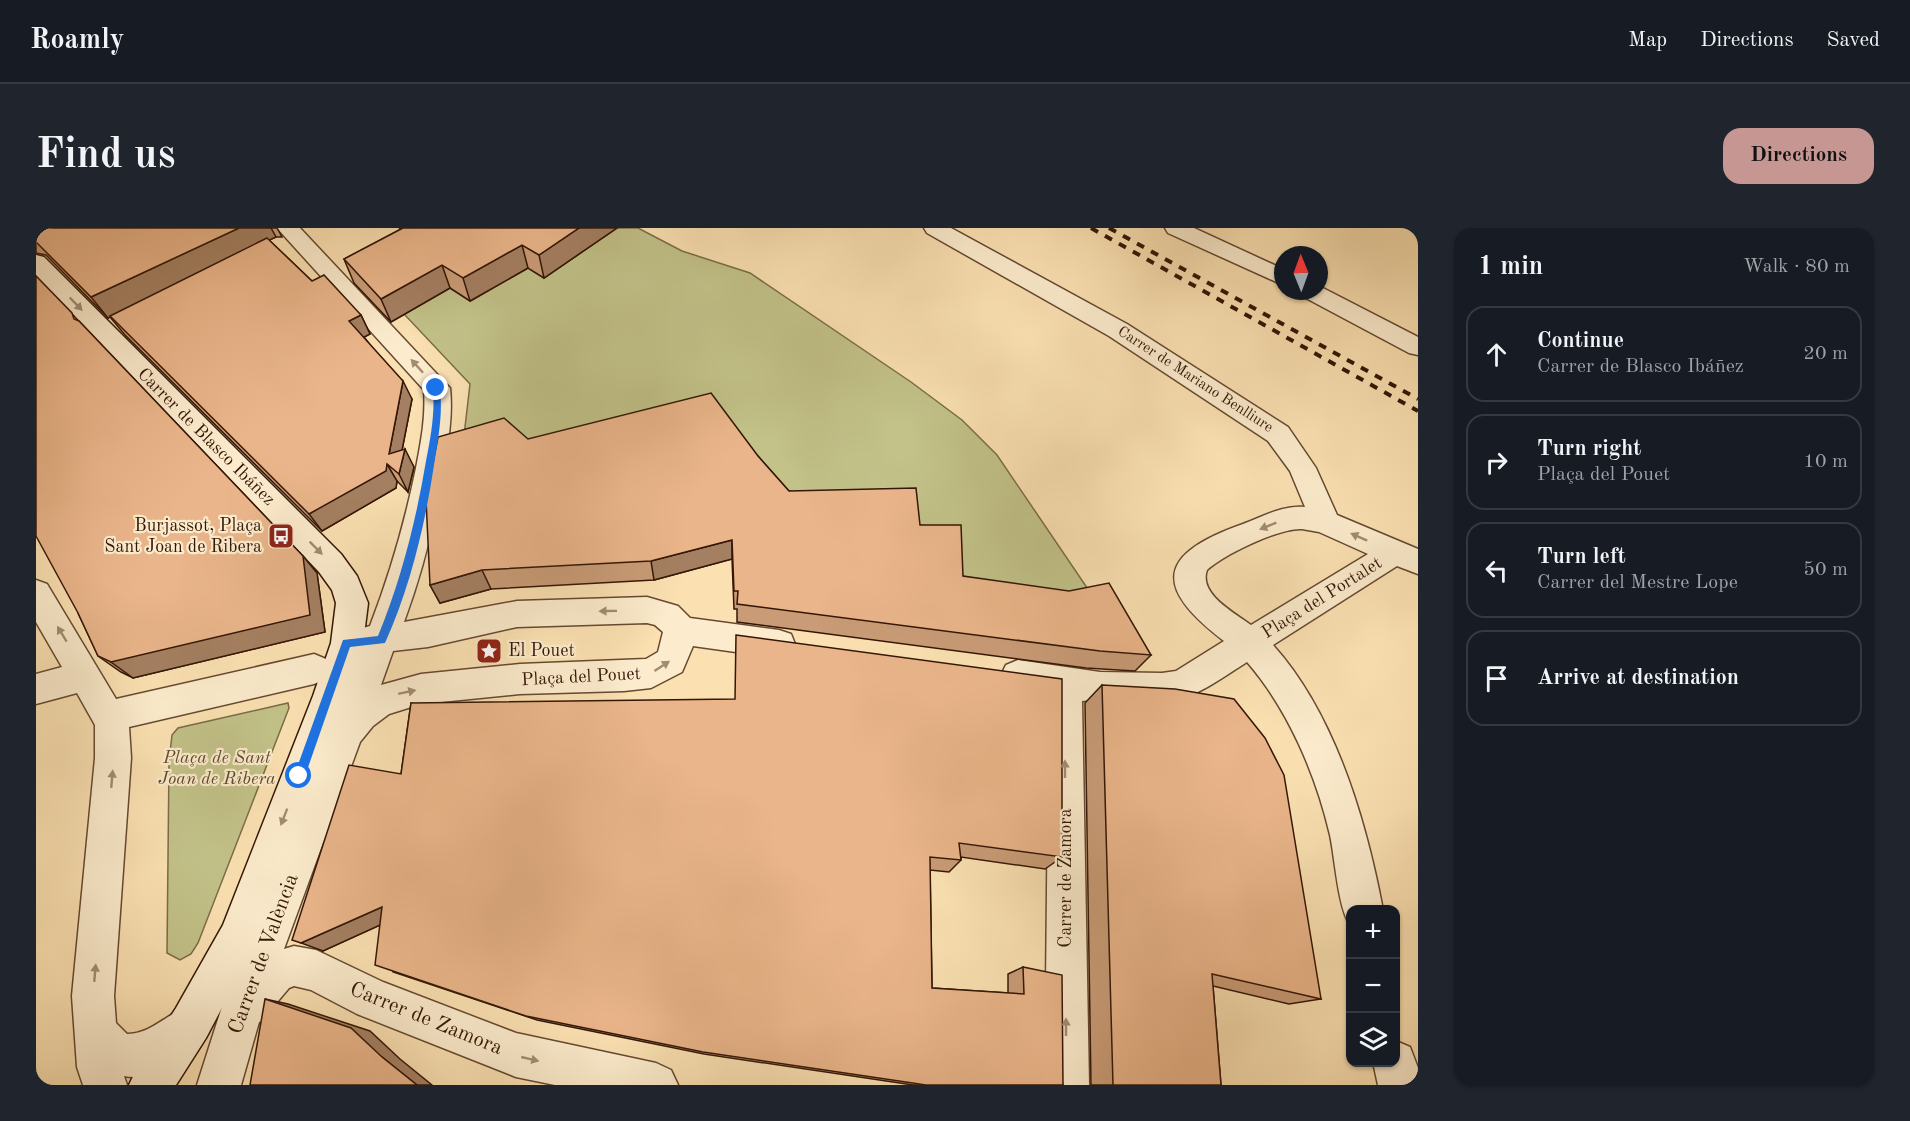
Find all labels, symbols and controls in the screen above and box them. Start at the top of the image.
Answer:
text: Roamly [30,27,124,55]
text: Map [1628,30,1667,51]
text: Directions [1700,30,1794,51]
text: Saved [1827,30,1880,51]
button: Directions [1723,128,1874,184]
text: Find us [36,135,175,177]
north arrow [1274,246,1328,300]
text: 1 min [1478,254,1543,280]
text: Walk · 80 m [1743,257,1850,277]
one-way arrow [69,297,83,311]
street label: Carrer de Mariano Benlliure [1115,324,1275,436]
text: Continue [1537,330,1624,352]
icon: ahead [1480,338,1513,371]
text: 20 m [1803,344,1848,364]
text: Carrer de Blasco Ibáñez [1537,357,1744,377]
one-way arrow [411,359,425,373]
street label: Carrer de Blasco Ibáñez [134,365,278,509]
route end [422,374,448,400]
text: Turn right [1537,438,1641,460]
icon: right [1480,446,1513,479]
text: 10 m [1803,452,1848,472]
text: Plaça del Pouet [1537,465,1670,485]
place label: Burjassot, Plaça Sant Joan de Ribera [104,517,262,556]
bus stop icon: Burjassot, Plaça Sant Joan de Ribera [266,521,296,551]
one-way arrow [1259,522,1277,531]
one-way arrow [1351,533,1368,542]
one-way arrow [308,541,322,555]
text: Turn left [1537,546,1626,568]
street label: Plaça del Portalet [1259,554,1385,642]
icon: left [1480,554,1513,587]
text: 50 m [1803,560,1848,580]
text: Carrer del Mestre Lope [1537,573,1738,593]
one-way arrow [599,607,618,616]
one-way arrow [56,626,67,642]
place icon: El Pouet [474,636,504,666]
place label: El Pouet [508,642,575,660]
one-way arrow [654,661,670,672]
icon: arrive [1480,662,1513,695]
street label: Plaça del Pouet [521,665,641,689]
text: Arrive at destination [1537,667,1739,689]
one-way arrow [398,687,417,696]
park label: Plaça de Sant Joan de Ribera [158,749,276,788]
one-way arrow [1060,759,1070,778]
route start [285,762,311,788]
one-way arrow [107,769,117,788]
one-way arrow [279,808,289,826]
street label: Carrer de Zamora [1057,808,1075,948]
street label: Carrer de València [225,871,303,1037]
map controls [1346,905,1400,1067]
button: + [1346,905,1400,959]
button: − [1346,959,1400,1013]
one-way arrow [90,963,100,982]
street label: Carrer de Zamora [347,979,505,1059]
button: layers [1346,1013,1400,1067]
one-way arrow [1061,1017,1071,1036]
one-way arrow [520,1054,539,1064]

